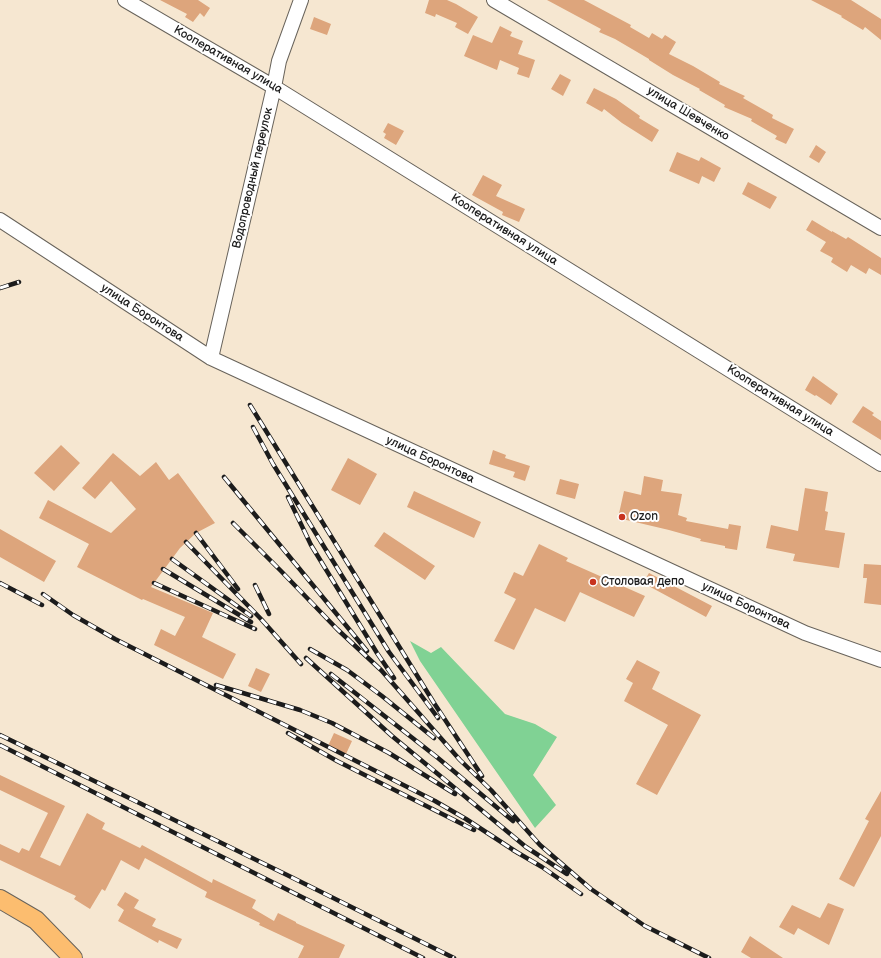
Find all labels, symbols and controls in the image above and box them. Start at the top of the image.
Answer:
street label: Кооперативная улица [171,23,285,97]
street label: улица Шевченко [644,84,732,144]
street label: Водопроводный переулок [230,106,276,250]
street label: Кооперативная улица [448,191,560,269]
street label: улица Боронтова [98,281,186,345]
street label: Кооперативная улица [724,362,836,440]
street label: улица Боронтова [384,433,476,487]
place label: Ozon [630,510,658,524]
marker: Ozon [617,512,627,522]
place label: Столовая депо [601,575,684,589]
marker: Столовая депо [588,577,598,587]
street label: улица Боронтова [700,579,792,633]

